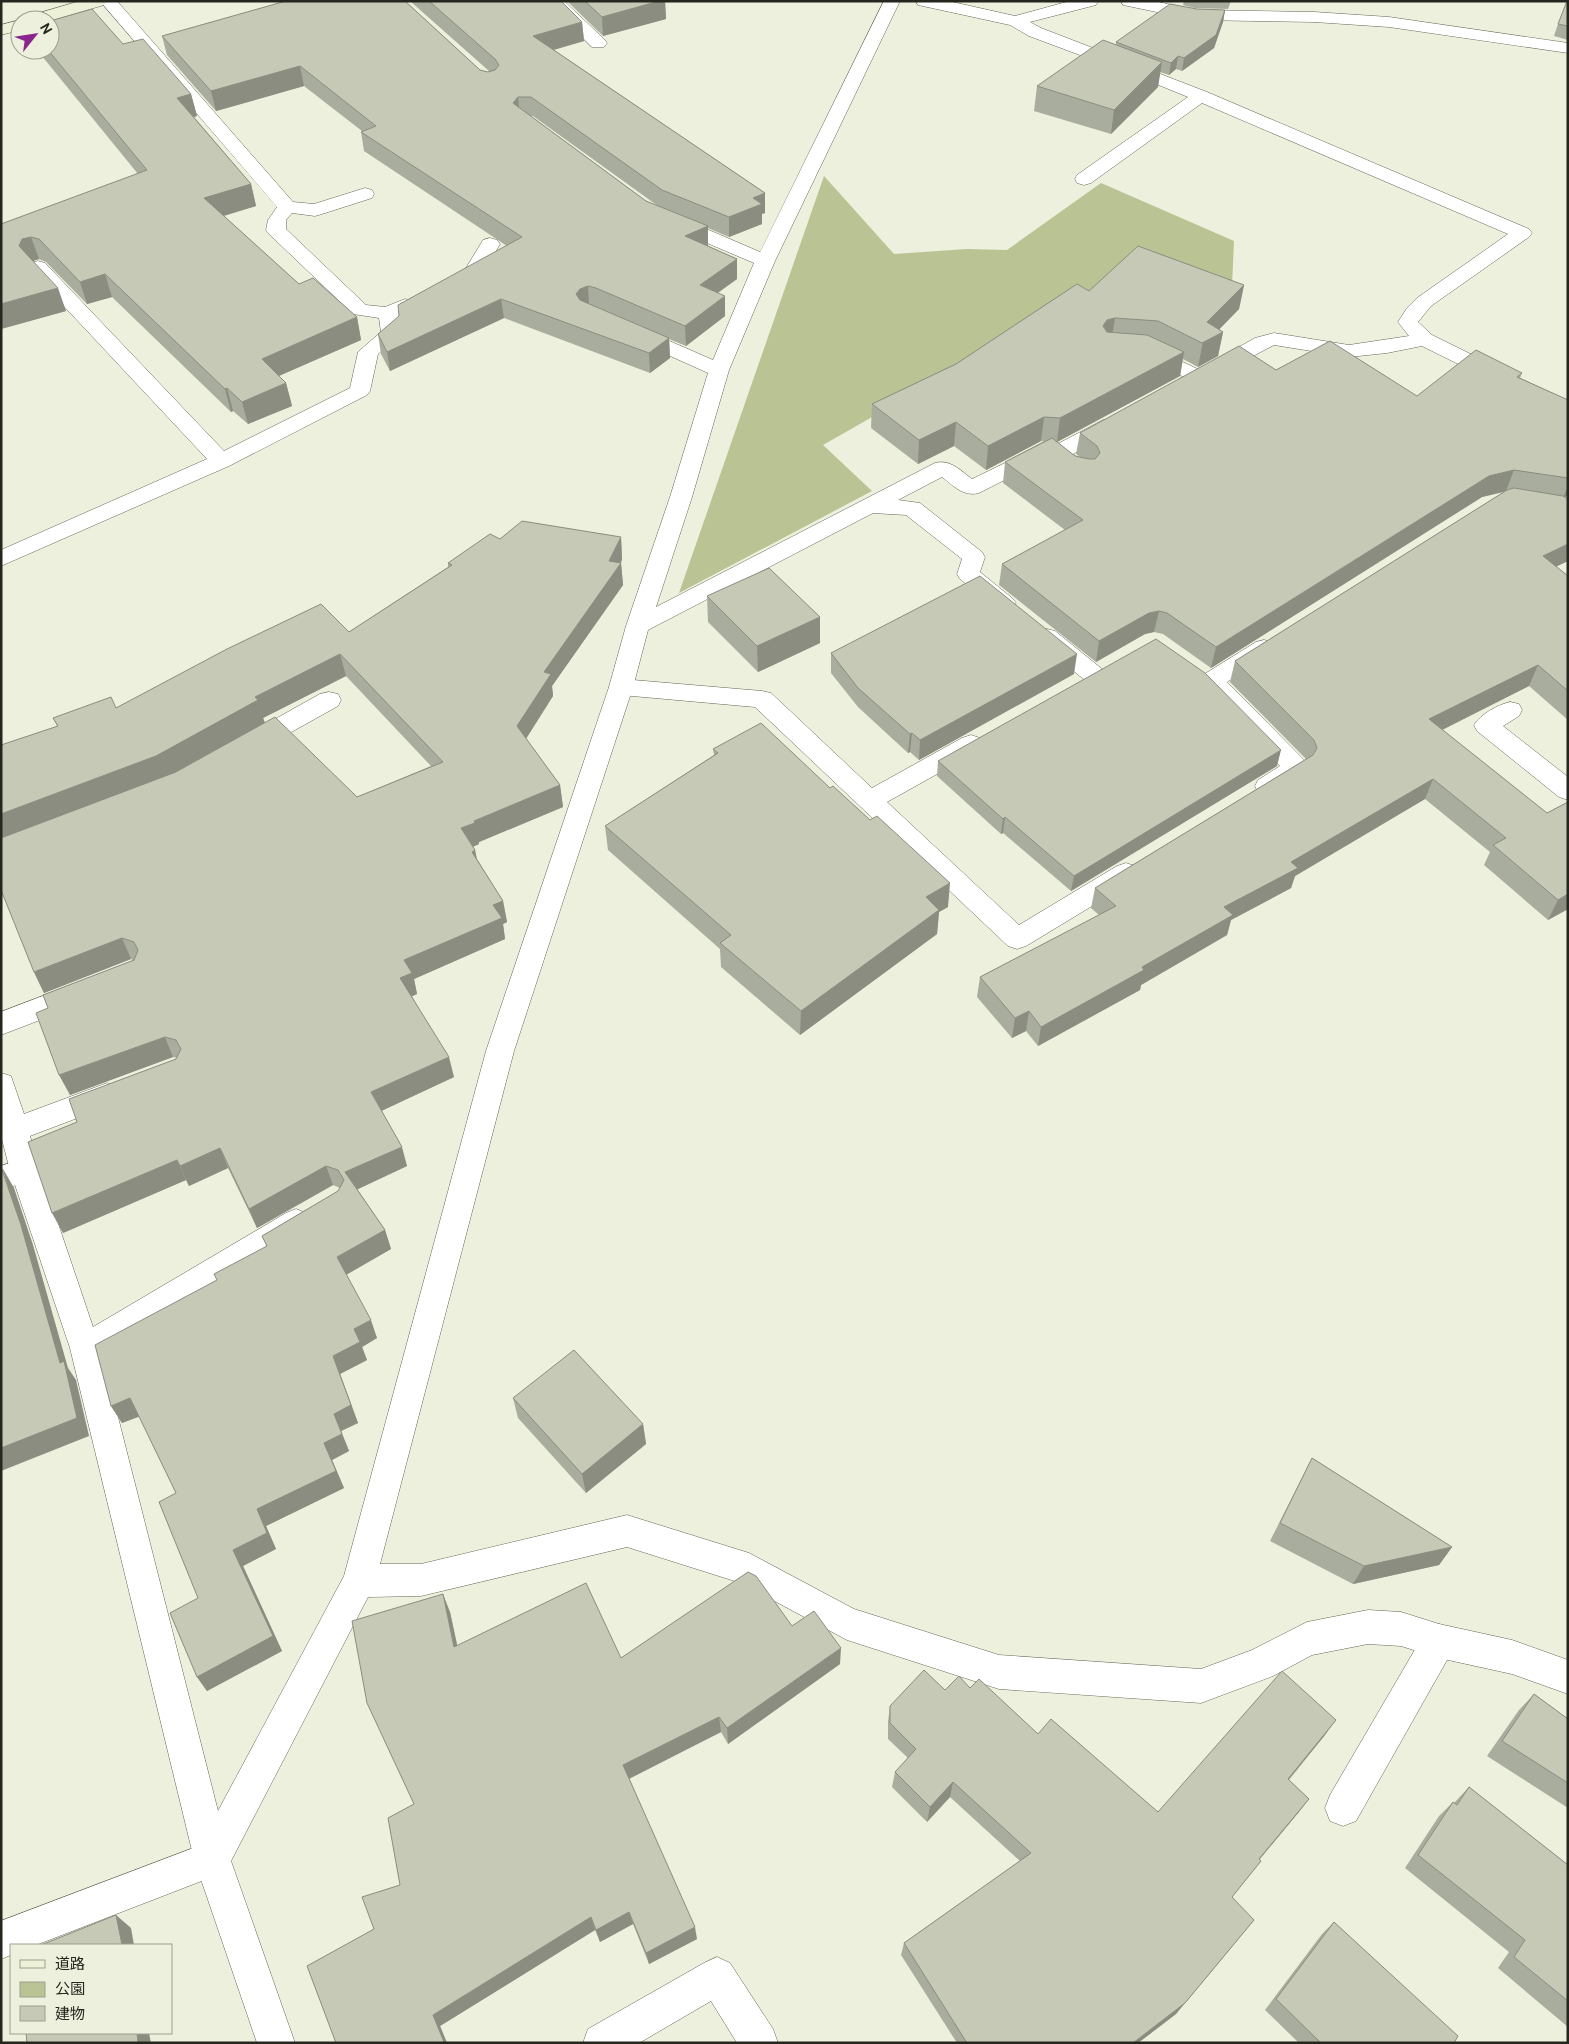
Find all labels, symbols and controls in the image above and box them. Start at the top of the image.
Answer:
north arrow [10,10,60,60]
text: N [36,20,57,37]
legend [10,1944,172,2034]
text: 道路 [55,1955,85,1973]
text: 公園 [55,1980,85,1998]
text: 建物 [55,2005,85,2023]

